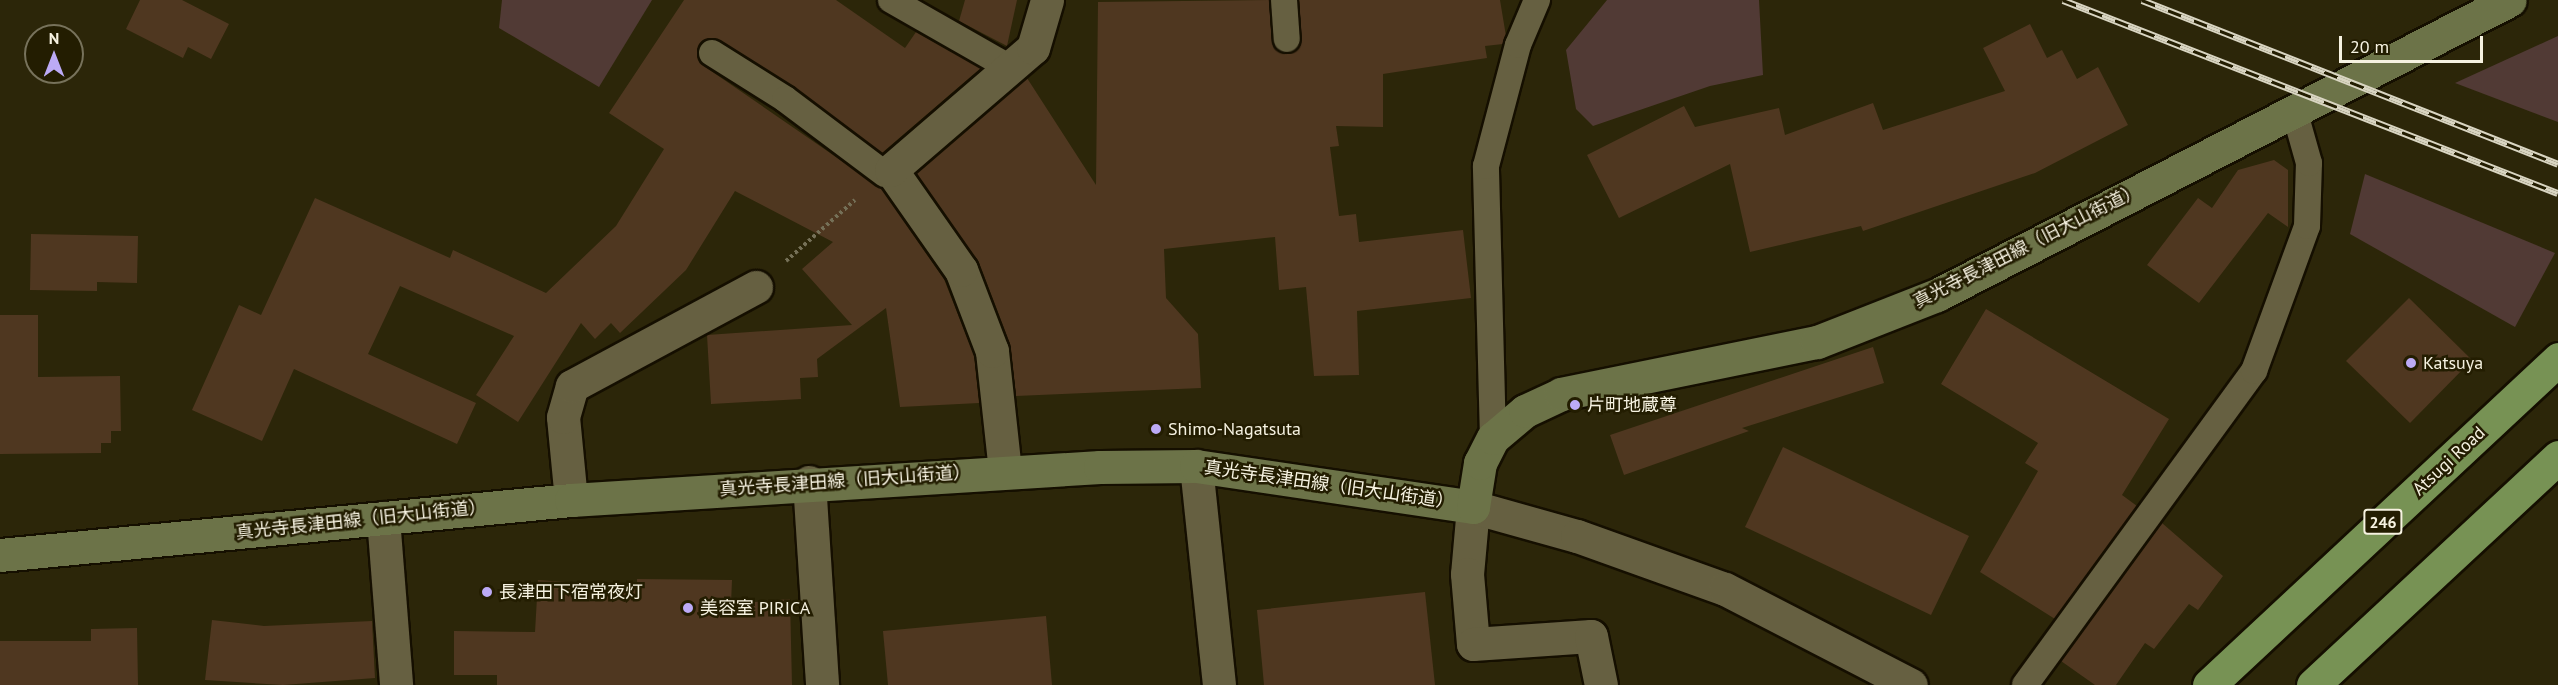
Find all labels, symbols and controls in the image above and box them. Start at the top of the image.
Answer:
north arrow [24,24,84,84]
scale bar [2342,24,2486,62]
text: N [49,28,59,48]
text: 20 m [2350,35,2389,58]
street label: 真光寺長津田線（旧大山街道） [1910,179,2144,313]
place label: Katsuya [2423,352,2483,374]
marker: Katsuya [2404,356,2418,370]
place label: 片町地蔵尊 [1587,394,1677,416]
marker: 片町地蔵尊 [1568,398,1582,412]
place label: Shimo-Nagatsuta [1168,418,1301,440]
marker: Shimo-Nagatsuta [1149,422,1163,436]
street label: Atsugi Road [2408,422,2490,500]
street label: 真光寺長津田線（旧大山街道） [1203,457,1455,513]
street label: 真光寺長津田線（旧大山街道） [719,461,971,501]
street label: 真光寺長津田線（旧大山街道） [235,496,487,544]
road number: 246 [2362,509,2404,535]
place label: 長津田下宿常夜灯 [499,581,643,603]
marker: 長津田下宿常夜灯 [480,585,494,599]
place label: 美容室 PIRICA [700,597,810,619]
marker: 美容室 PIRICA [681,601,695,615]

